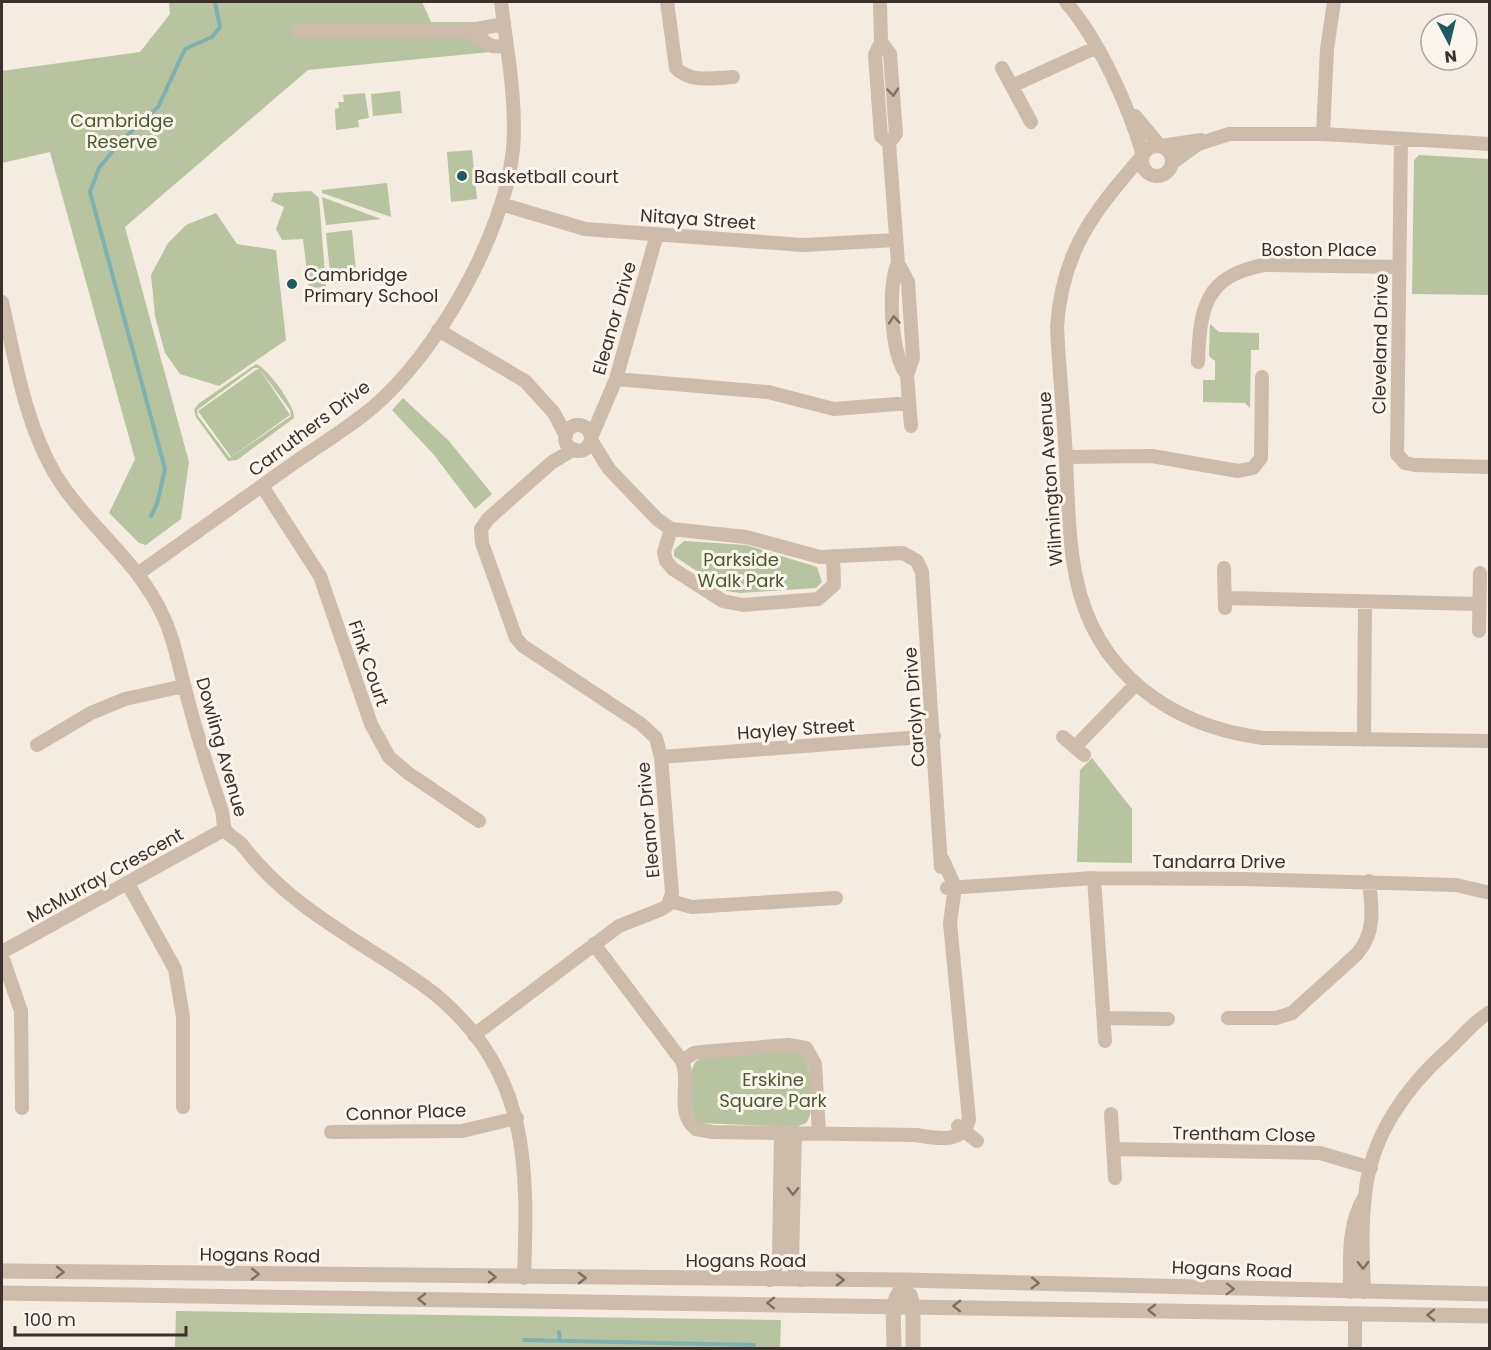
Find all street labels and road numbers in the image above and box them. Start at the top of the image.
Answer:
street label: Nitaya Street [639,202,757,236]
street label: Boston Place [1261,237,1377,262]
street label: Eleanor Drive [586,258,642,378]
street label: Cleveland Drive [1366,273,1394,415]
street label: Carruthers Drive [243,374,375,482]
street label: Wilmington Avenue [1031,391,1069,567]
street label: Fink Court [343,617,395,709]
street label: Carolyn Drive [897,646,931,768]
street label: Dowling Avenue [190,674,254,820]
street label: Hayley Street [736,712,856,746]
street label: Eleanor Drive [630,761,666,879]
street label: McMurray Crescent [22,822,188,928]
street label: Tandarra Drive [1152,849,1286,874]
street label: Connor Place [345,1097,467,1127]
street label: Trentham Close [1172,1120,1316,1148]
street label: Hogans Road [199,1241,321,1269]
street label: Hogans Road [686,1248,806,1273]
street label: Hogans Road [1171,1254,1293,1284]

